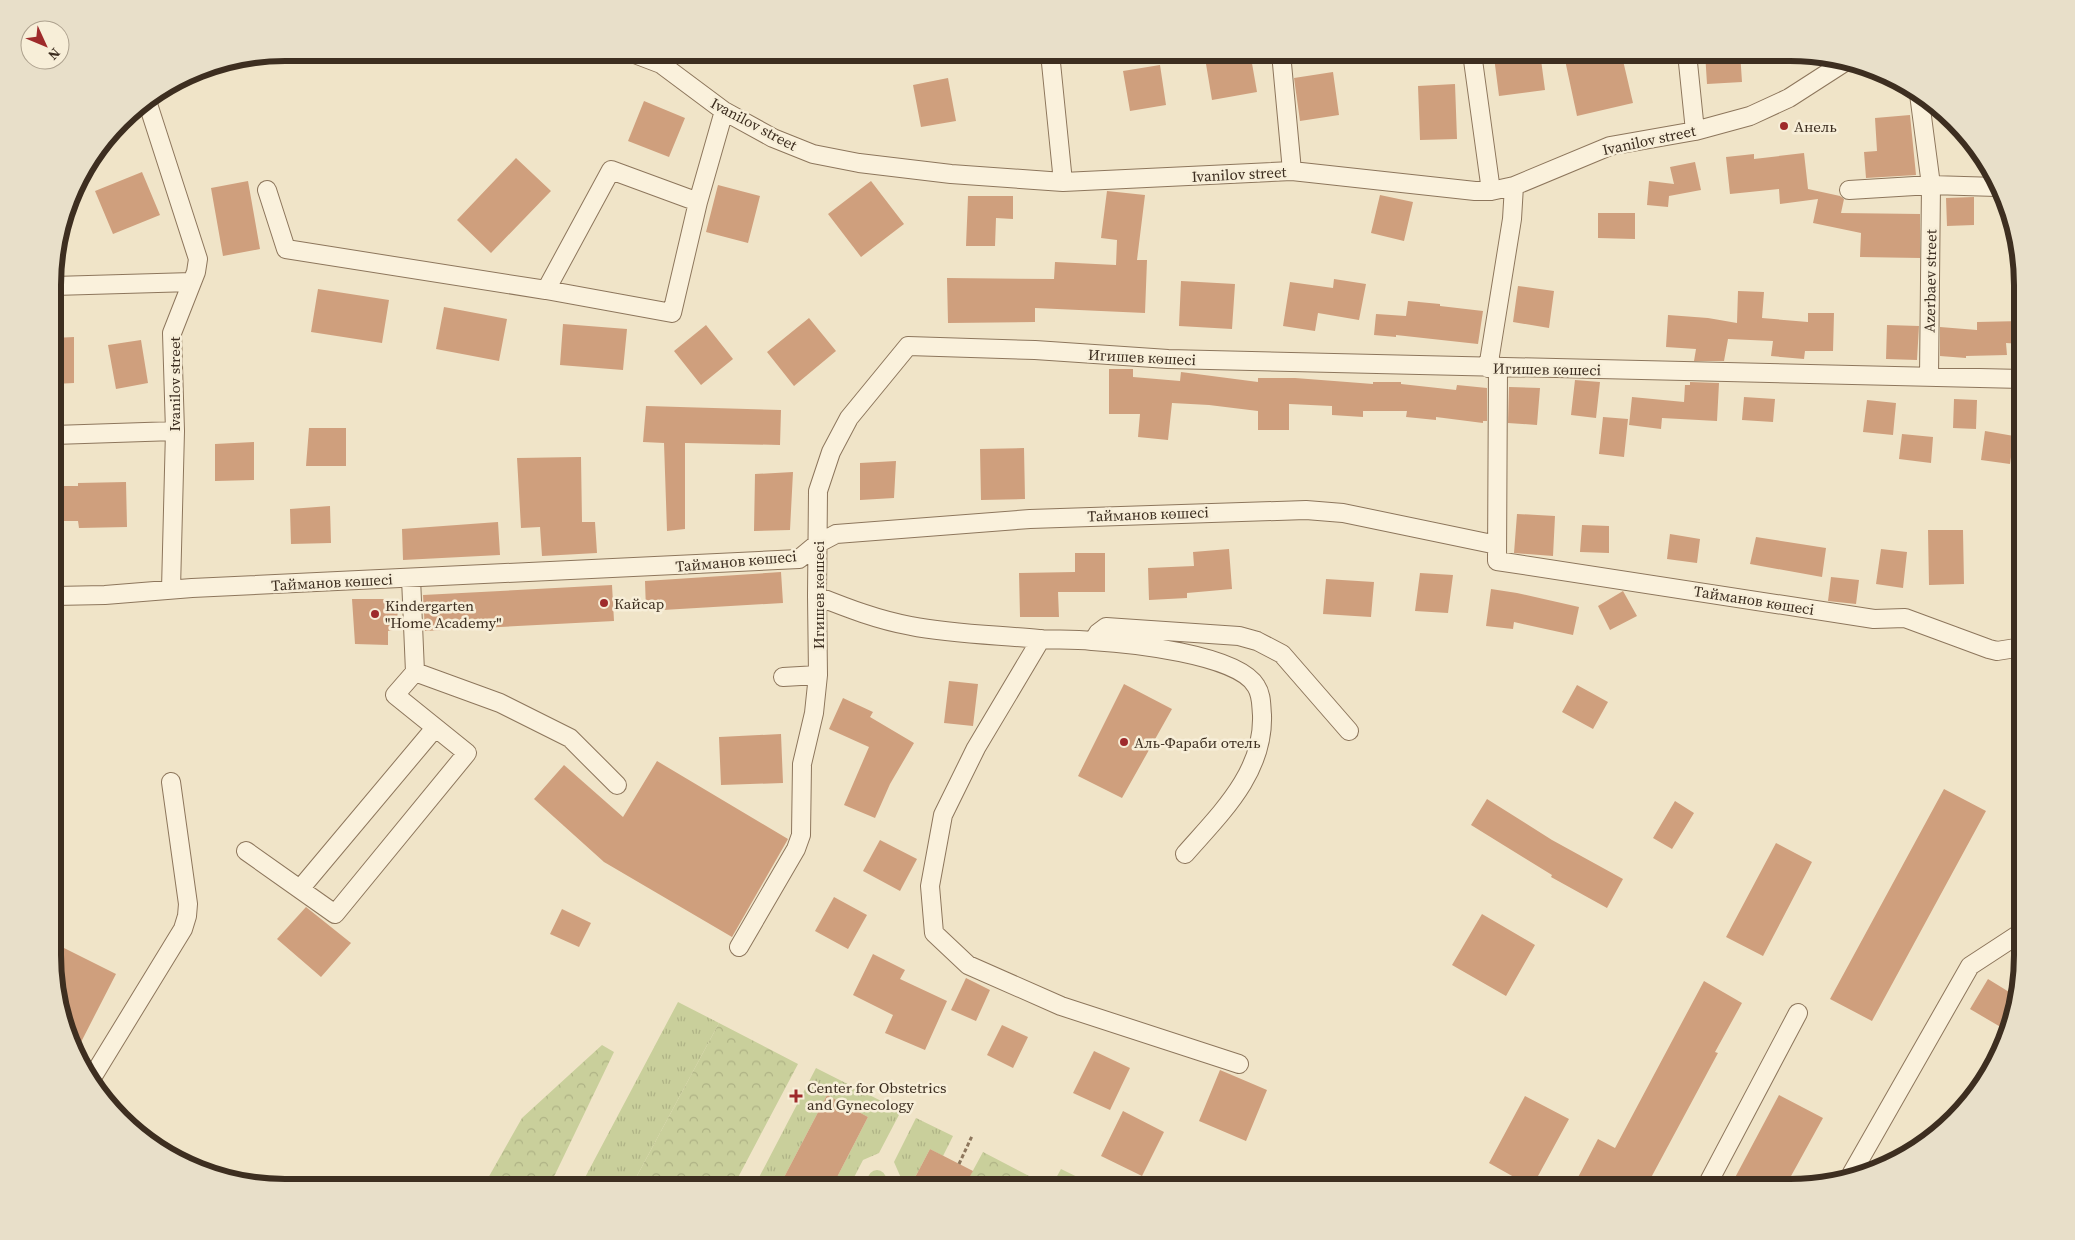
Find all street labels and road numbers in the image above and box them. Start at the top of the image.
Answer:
street label: Ivanilov street [707,92,801,156]
street label: Ivanilov street [1600,120,1698,160]
street label: Ivanilov street [1191,161,1287,187]
street label: Azerbaev street [1919,229,1941,333]
street label: Ivanilov street [164,336,185,431]
street label: Игишев көшесі [1087,344,1197,370]
street label: Игишев көшесі [1493,358,1601,380]
street label: Тайманов көшесі [1087,501,1209,527]
street label: Игишев көшесі [808,541,829,649]
street label: Тайманов көшесі [675,545,797,577]
street label: Тайманов көшесі [271,568,393,596]
street label: Тайманов көшесі [1692,580,1816,620]

